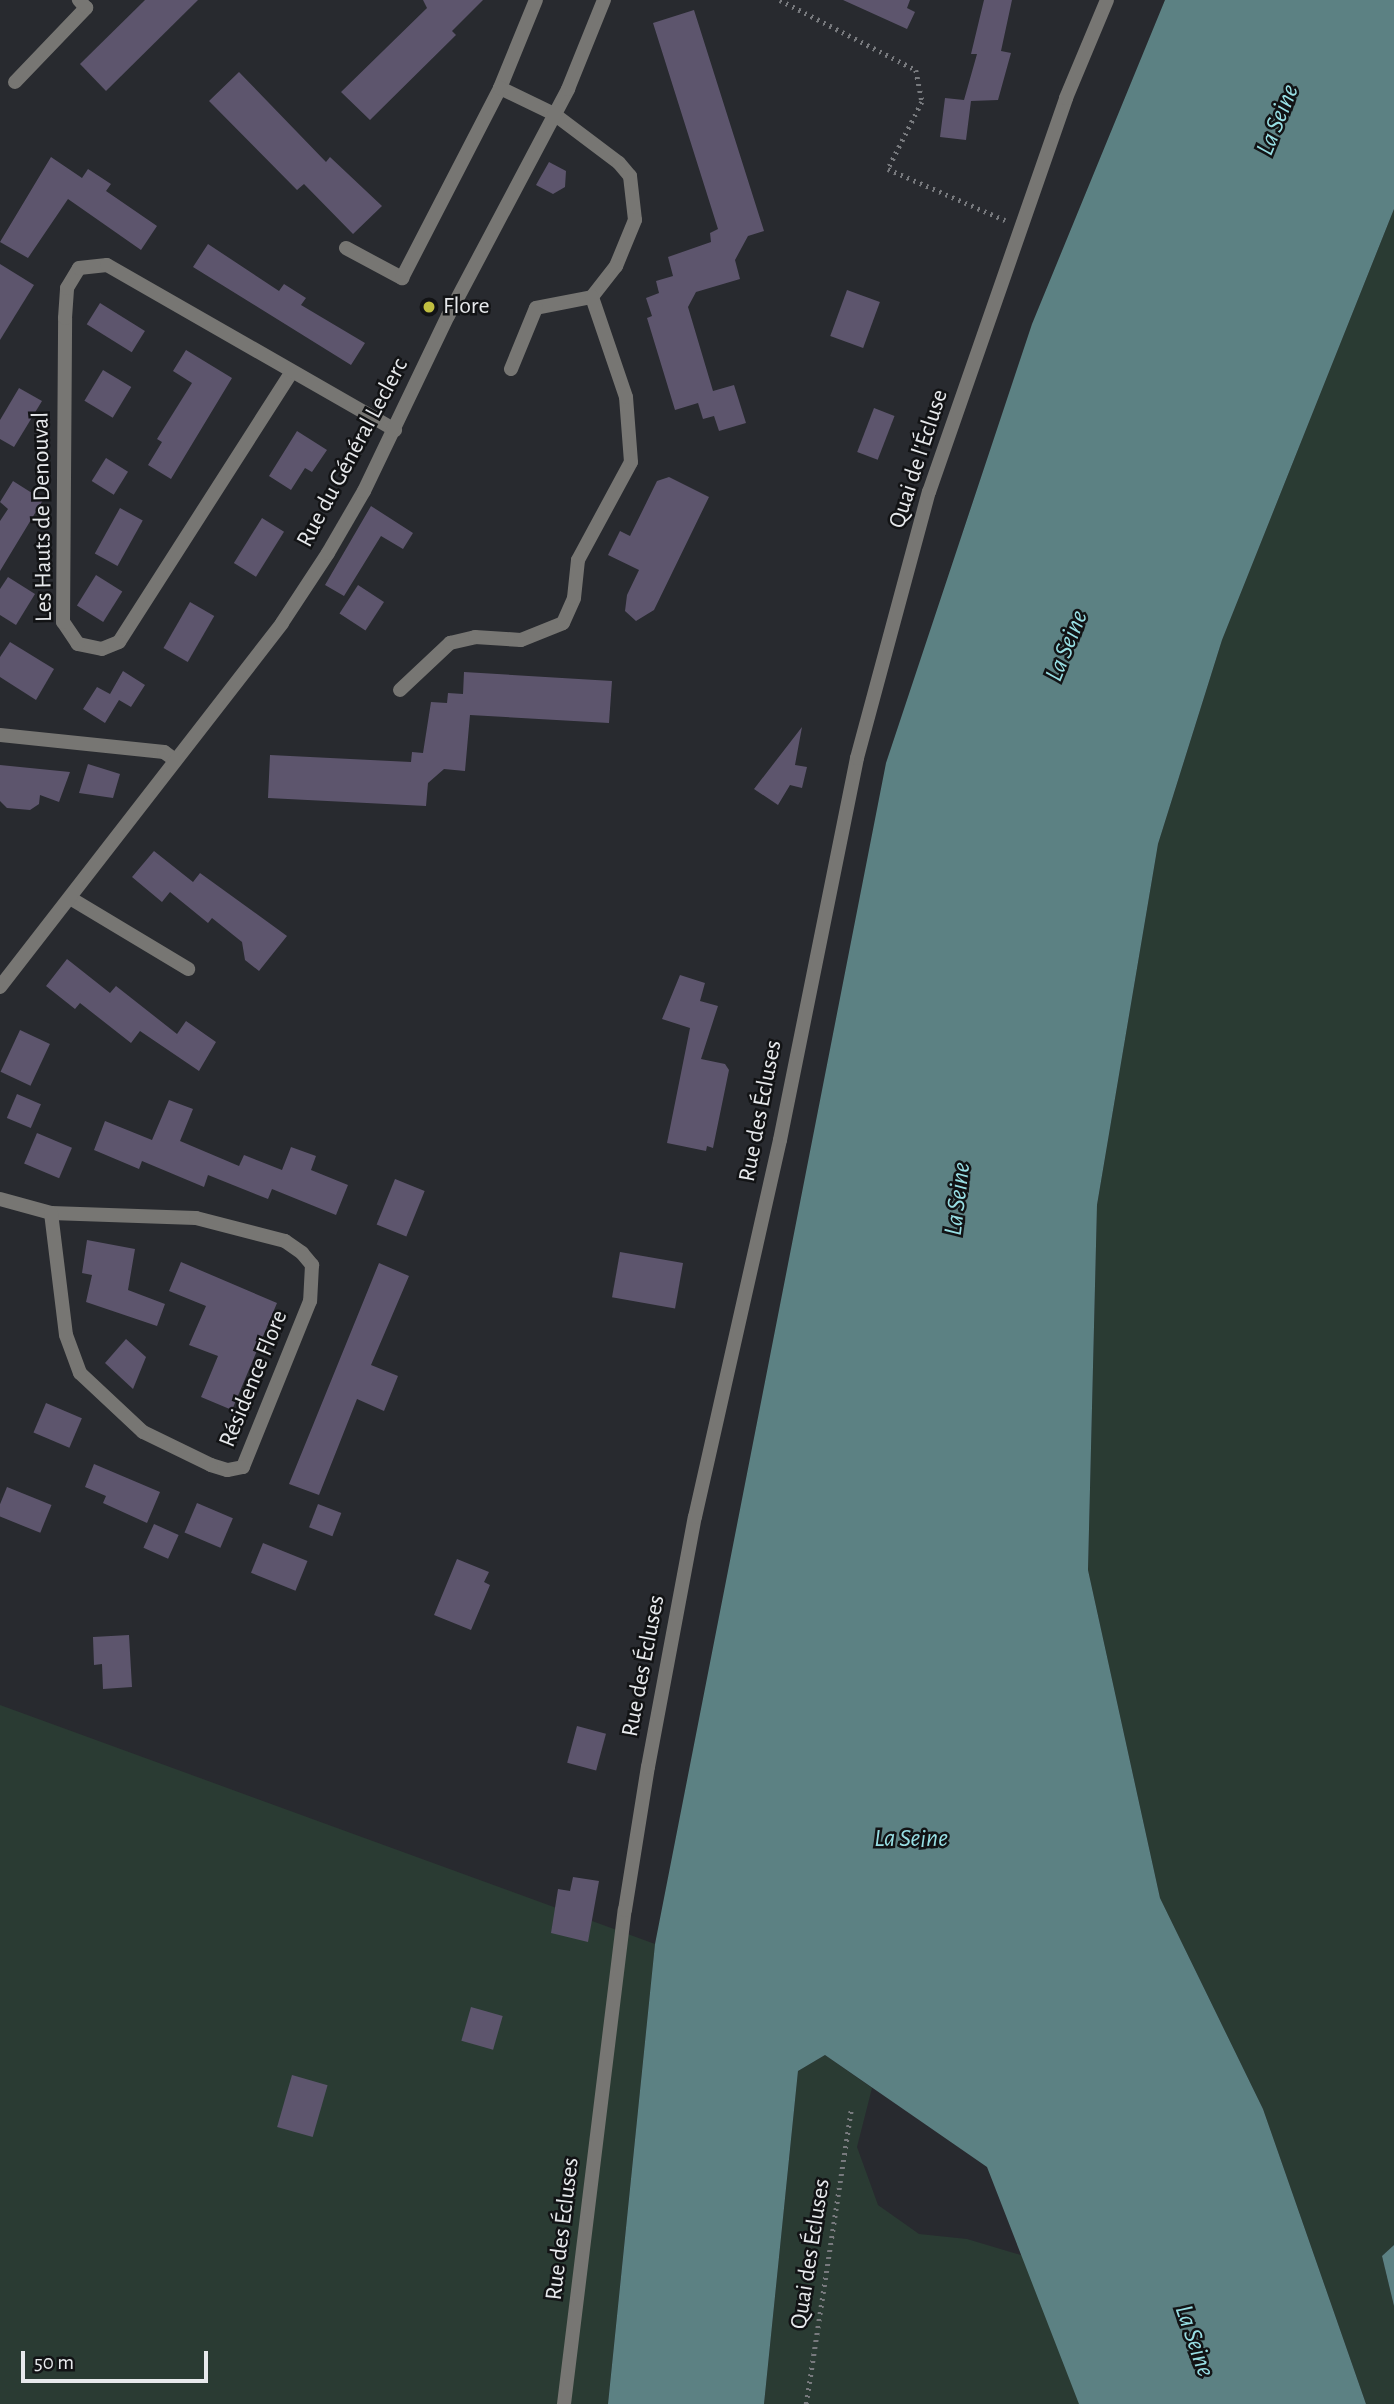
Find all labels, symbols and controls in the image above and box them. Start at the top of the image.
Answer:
water label: La Seine [1250,80,1306,160]
place label: Flore [443,293,490,321]
marker: Flore [421,299,437,315]
street label: Rue du Général Leclerc [291,354,415,552]
street label: Quai de l'Écluse [883,386,955,532]
street label: Les Hauts de Denouval [27,412,59,622]
water label: La Seine [1039,606,1095,686]
street label: Rue des Écluses [733,1038,789,1184]
water label: La Seine [938,1160,978,1238]
street label: Résidence Flore [213,1306,295,1452]
street label: Rue des Écluses [616,1593,672,1739]
water label: La Seine [874,1823,948,1855]
street label: Rue des Écluses [540,2156,586,2302]
street label: Quai des Écluses [785,2177,837,2331]
water label: La Seine [1167,2301,1221,2381]
scale bar [24,2338,212,2382]
text: 50 m [34,2352,74,2373]

